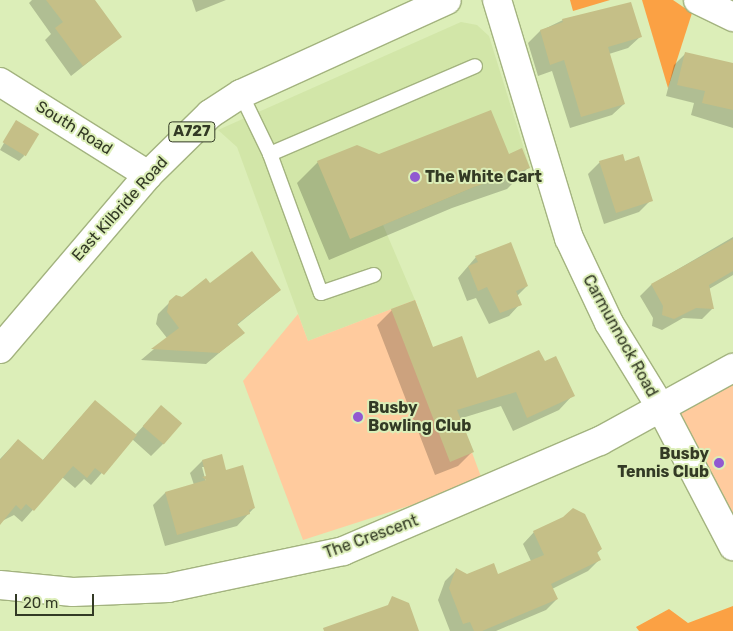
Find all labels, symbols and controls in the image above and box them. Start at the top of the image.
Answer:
street label: South Road [32,97,116,159]
road number: A727 [168,120,216,144]
street label: East Kilbride Road [68,153,172,265]
place label: The White Cart [425,167,542,187]
marker: The White Cart [409,171,421,183]
street label: Carmunnock Road [578,271,662,401]
place label: Busby Bowling Club [368,398,471,436]
marker: Busby Bowling Club [352,411,364,423]
place label: Busby Tennis Club [617,444,709,482]
marker: Busby Tennis Club [713,457,725,469]
street label: The Crescent [321,511,421,563]
scale bar [18,584,96,616]
text: 20 m [23,594,58,612]

